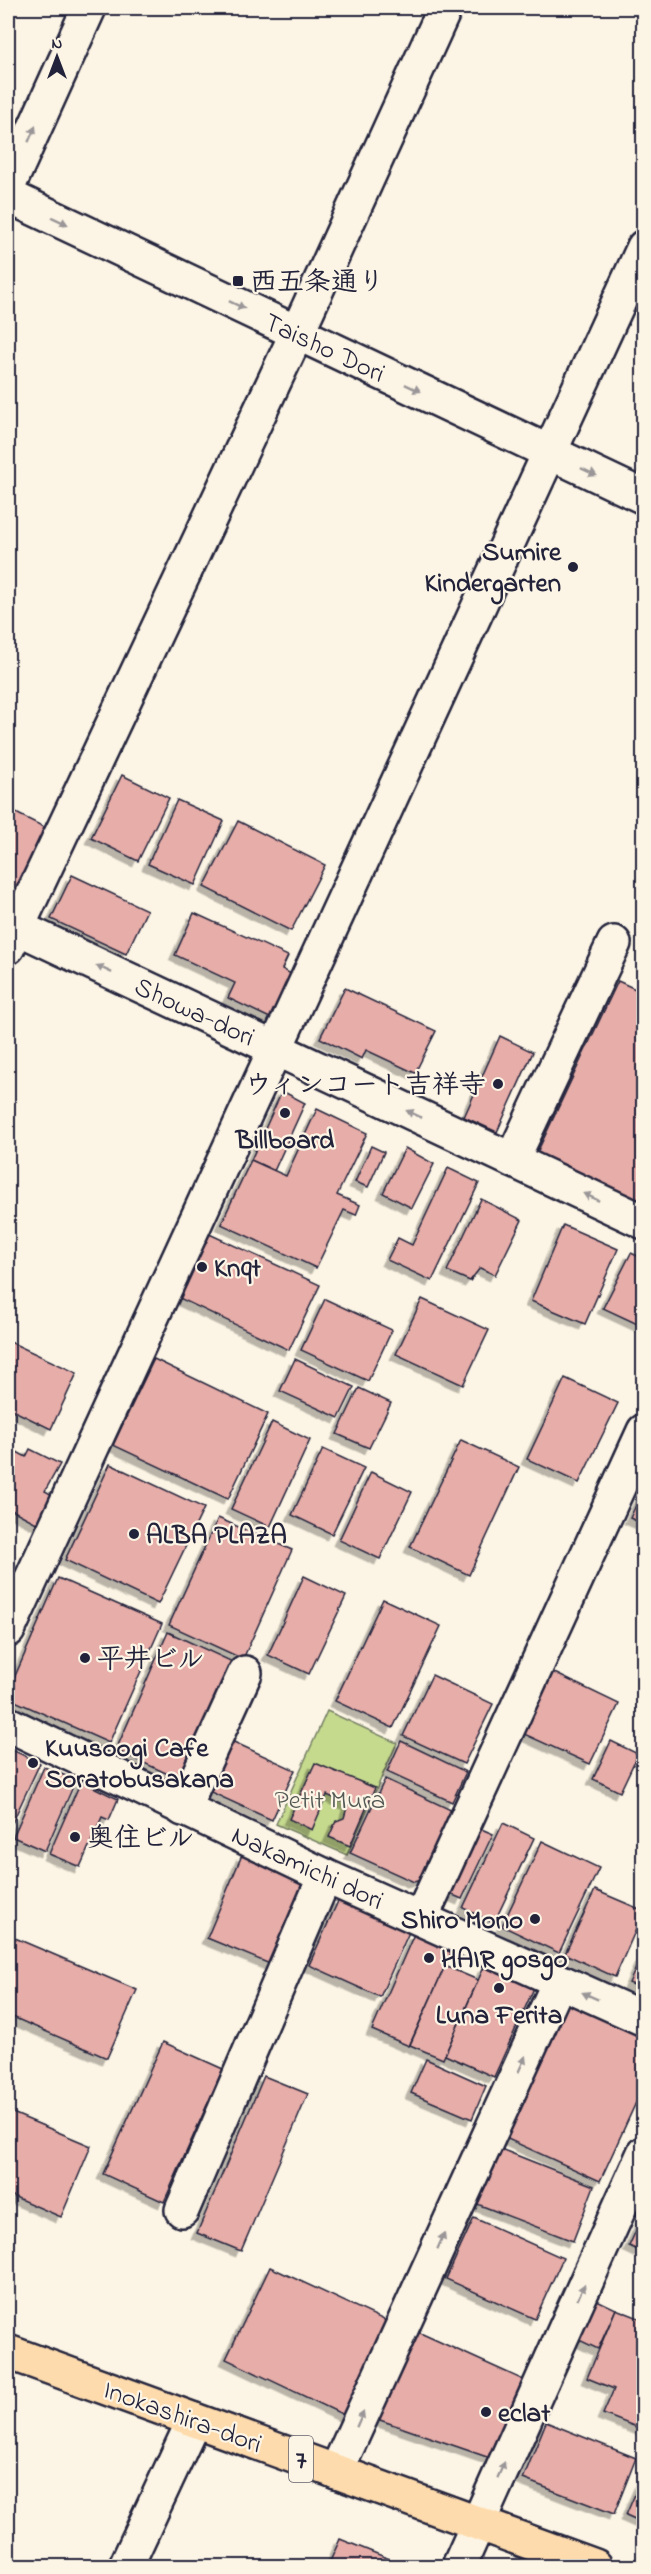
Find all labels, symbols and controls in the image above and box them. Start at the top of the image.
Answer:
north arrow [27,27,87,87]
text: N [52,32,63,56]
one-way arrow [27,125,37,143]
one-way arrow [52,217,69,226]
place label: 西五条通り [250,264,385,303]
marker: 西五条通り [231,274,245,288]
one-way arrow [228,300,245,309]
street label: Taisho Dori [257,304,391,394]
one-way arrow [404,384,421,393]
one-way arrow [581,467,598,476]
place label: Sumire Kindergarten [425,534,562,605]
marker: Sumire Kindergarten [566,560,580,574]
one-way arrow [96,964,113,973]
street label: Showa-dori [127,968,261,1058]
place label: ウィンコート吉祥寺 [245,1067,486,1106]
marker: ウィンコート吉祥寺 [491,1077,505,1091]
marker: Billboard [278,1106,292,1120]
one-way arrow [406,1110,423,1119]
place label: Billboard [234,1122,335,1161]
one-way arrow [582,1192,599,1201]
place label: Knqt [214,1250,262,1289]
marker: Knqt [195,1260,209,1274]
place label: ALBA PLAZA [146,1517,287,1556]
marker: ALBA PLAZA [127,1527,141,1541]
place label: 平井ビル [97,1641,204,1680]
marker: 平井ビル [78,1651,92,1665]
place label: Kuusoogi Cafe Soratobusakana [45,1730,234,1800]
marker: Kuusoogi Cafe Soratobusakana [26,1756,40,1770]
park label: Petit Mura [275,1782,385,1821]
street label: Nakamichi dori [224,1817,389,1922]
place label: 奥住ビル [87,1820,194,1859]
marker: 奥住ビル [68,1830,82,1844]
place label: Shiro Mono [401,1902,523,1941]
marker: Shiro Mono [528,1912,542,1926]
place label: HAIR gosgo [441,1941,567,1981]
marker: HAIR gosgo [422,1951,436,1965]
marker: Luna Ferita [492,1981,506,1995]
one-way arrow [581,1991,599,2000]
place label: Luna Ferita [436,1997,562,2036]
one-way arrow [517,2055,526,2072]
one-way arrow [436,2233,445,2250]
one-way arrow [576,2283,586,2301]
street label: Inokashira-dori [97,2372,267,2465]
place label: eclat [498,2395,551,2434]
marker: eclat [479,2405,493,2419]
one-way arrow [355,2409,365,2427]
road number: 7 [289,2436,313,2482]
one-way arrow [496,2461,506,2479]

